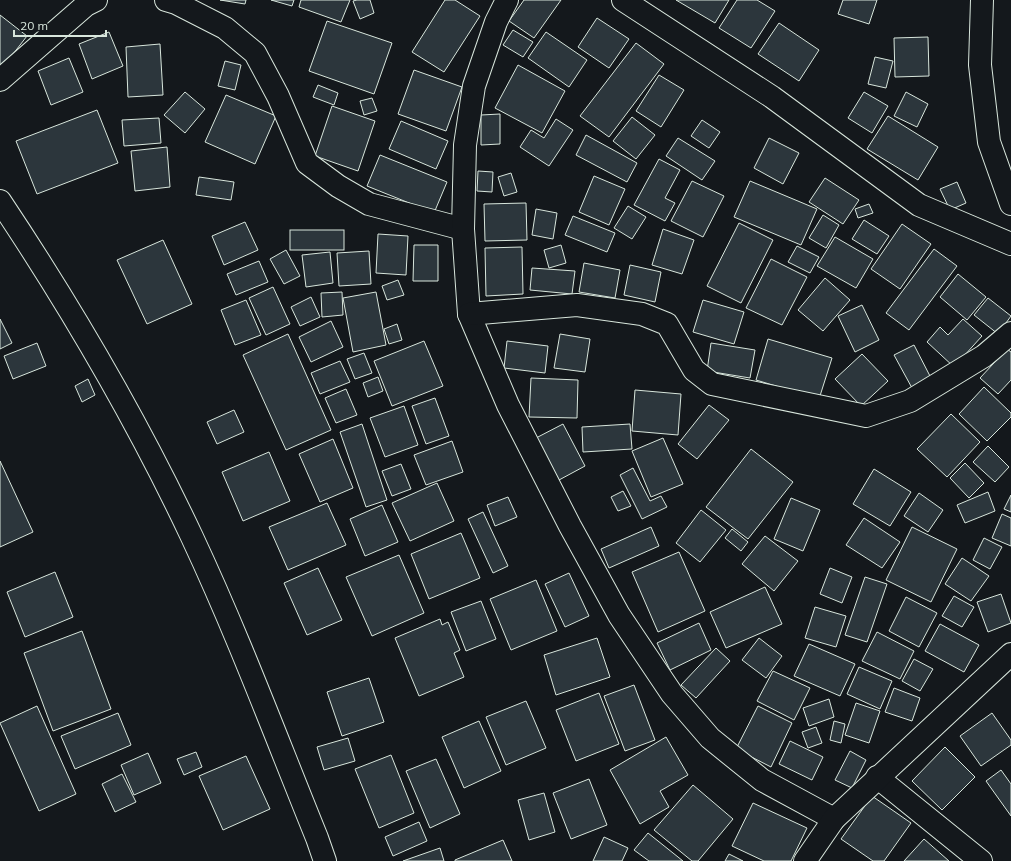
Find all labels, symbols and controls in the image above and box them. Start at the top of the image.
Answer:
scale bar [14,12,106,38]
text: 20 m [20,18,48,33]

